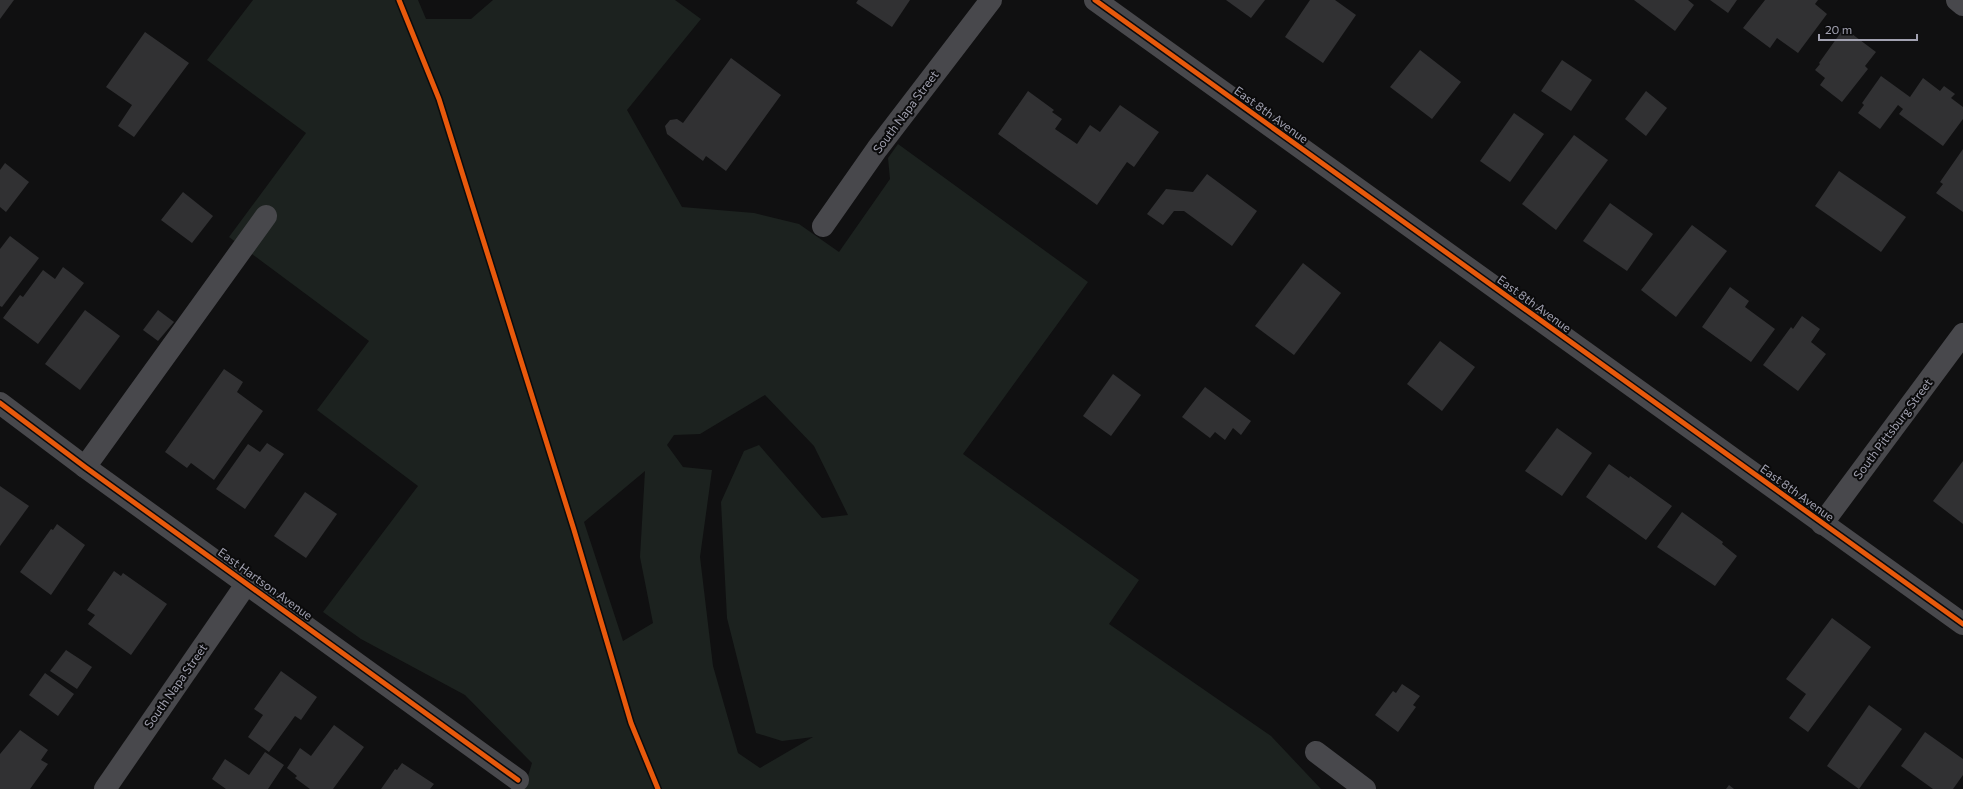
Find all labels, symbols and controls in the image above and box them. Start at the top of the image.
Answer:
scale bar [1819,16,1917,42]
text: 20 m [1825,22,1852,36]
street label: South Napa Street [870,67,941,156]
street label: East 8th Avenue [1232,83,1311,146]
street label: East 8th Avenue [1495,272,1574,335]
street label: South Pittsburg Street [1850,375,1935,481]
street label: East 8th Avenue [1758,461,1837,524]
street label: East Hartson Avenue [216,544,315,622]
street label: South Napa Street [141,640,210,730]

